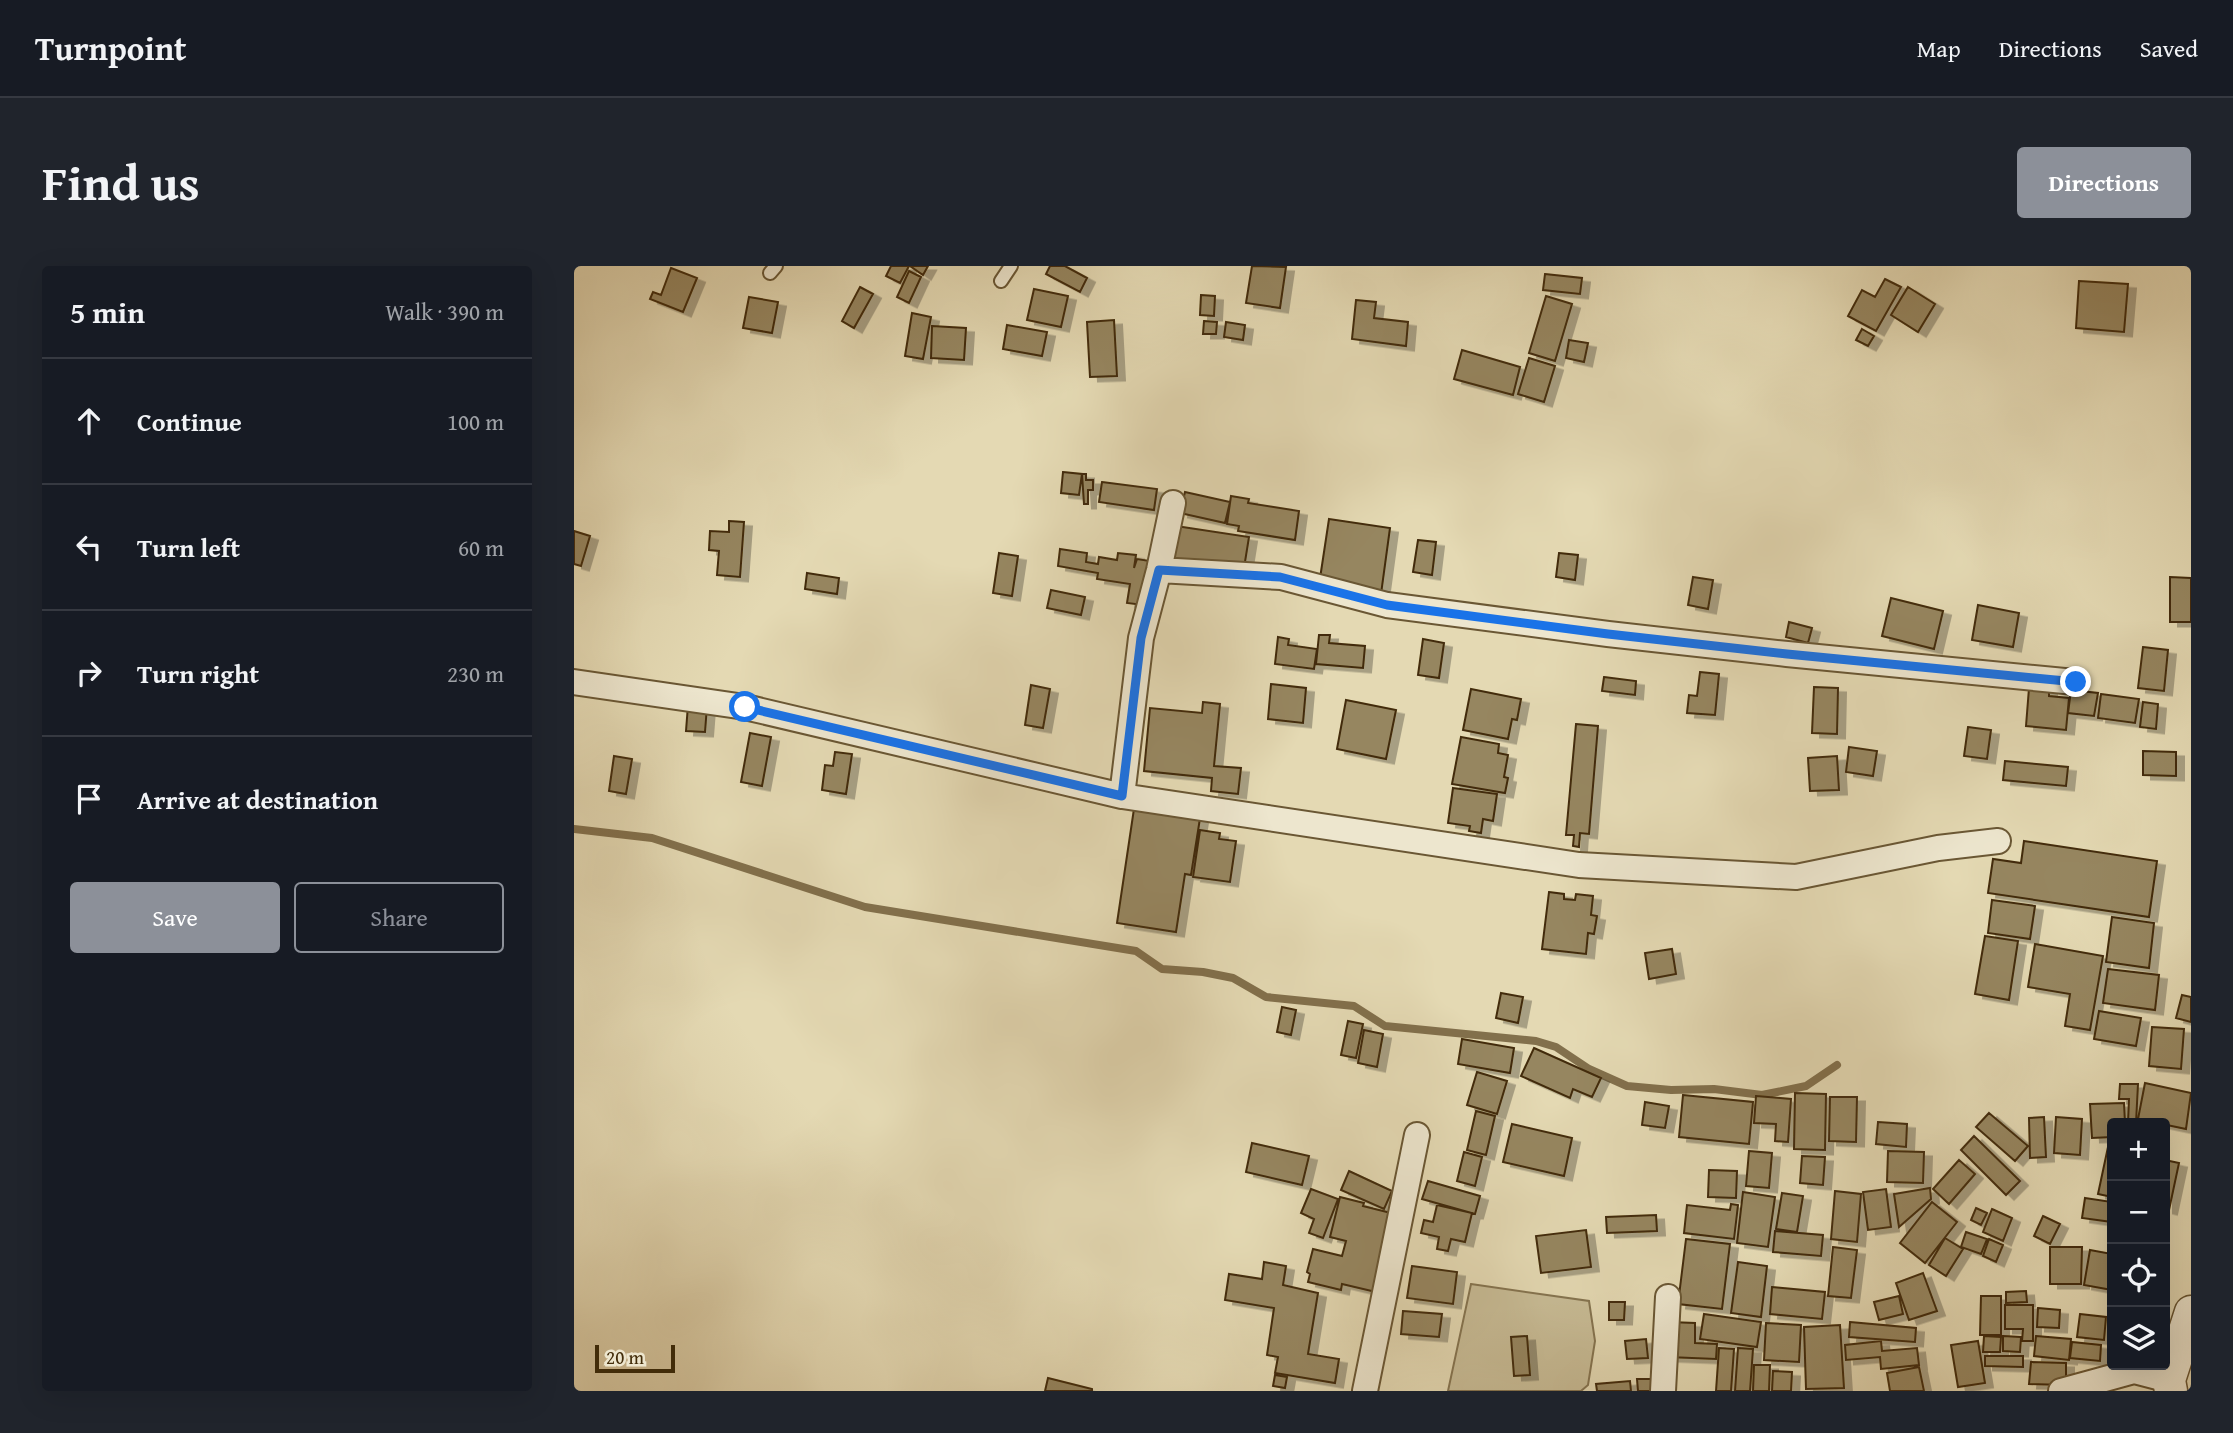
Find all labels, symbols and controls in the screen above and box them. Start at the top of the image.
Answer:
text: Turnpoint [35,24,187,72]
text: Map [1917,31,1961,66]
text: Directions [1999,31,2102,66]
text: Saved [2140,31,2198,66]
text: Find us [42,146,200,218]
button: Directions [2017,147,2191,218]
text: 5 min [70,290,145,334]
text: Walk · 390 m [385,295,504,328]
icon: ahead [70,402,108,440]
text: Continue [137,402,242,441]
text: 100 m [447,405,504,438]
icon: left [70,528,108,566]
text: Turn left [137,528,240,567]
text: 60 m [458,531,504,564]
icon: right [70,654,108,692]
text: Turn right [137,654,259,693]
text: 230 m [447,657,504,690]
route end [2060,666,2091,697]
route start [729,691,760,722]
icon: arrive [70,780,108,818]
text: Arrive at destination [137,780,378,819]
button: Save [70,882,280,953]
button: Share [294,882,504,953]
map controls [2107,1118,2170,1370]
button: + [2107,1118,2170,1181]
button: − [2107,1181,2170,1244]
button: locate [2107,1244,2170,1307]
button: layers [2107,1307,2170,1370]
scale bar [595,1342,676,1374]
text: 20 m [606,1343,644,1371]

